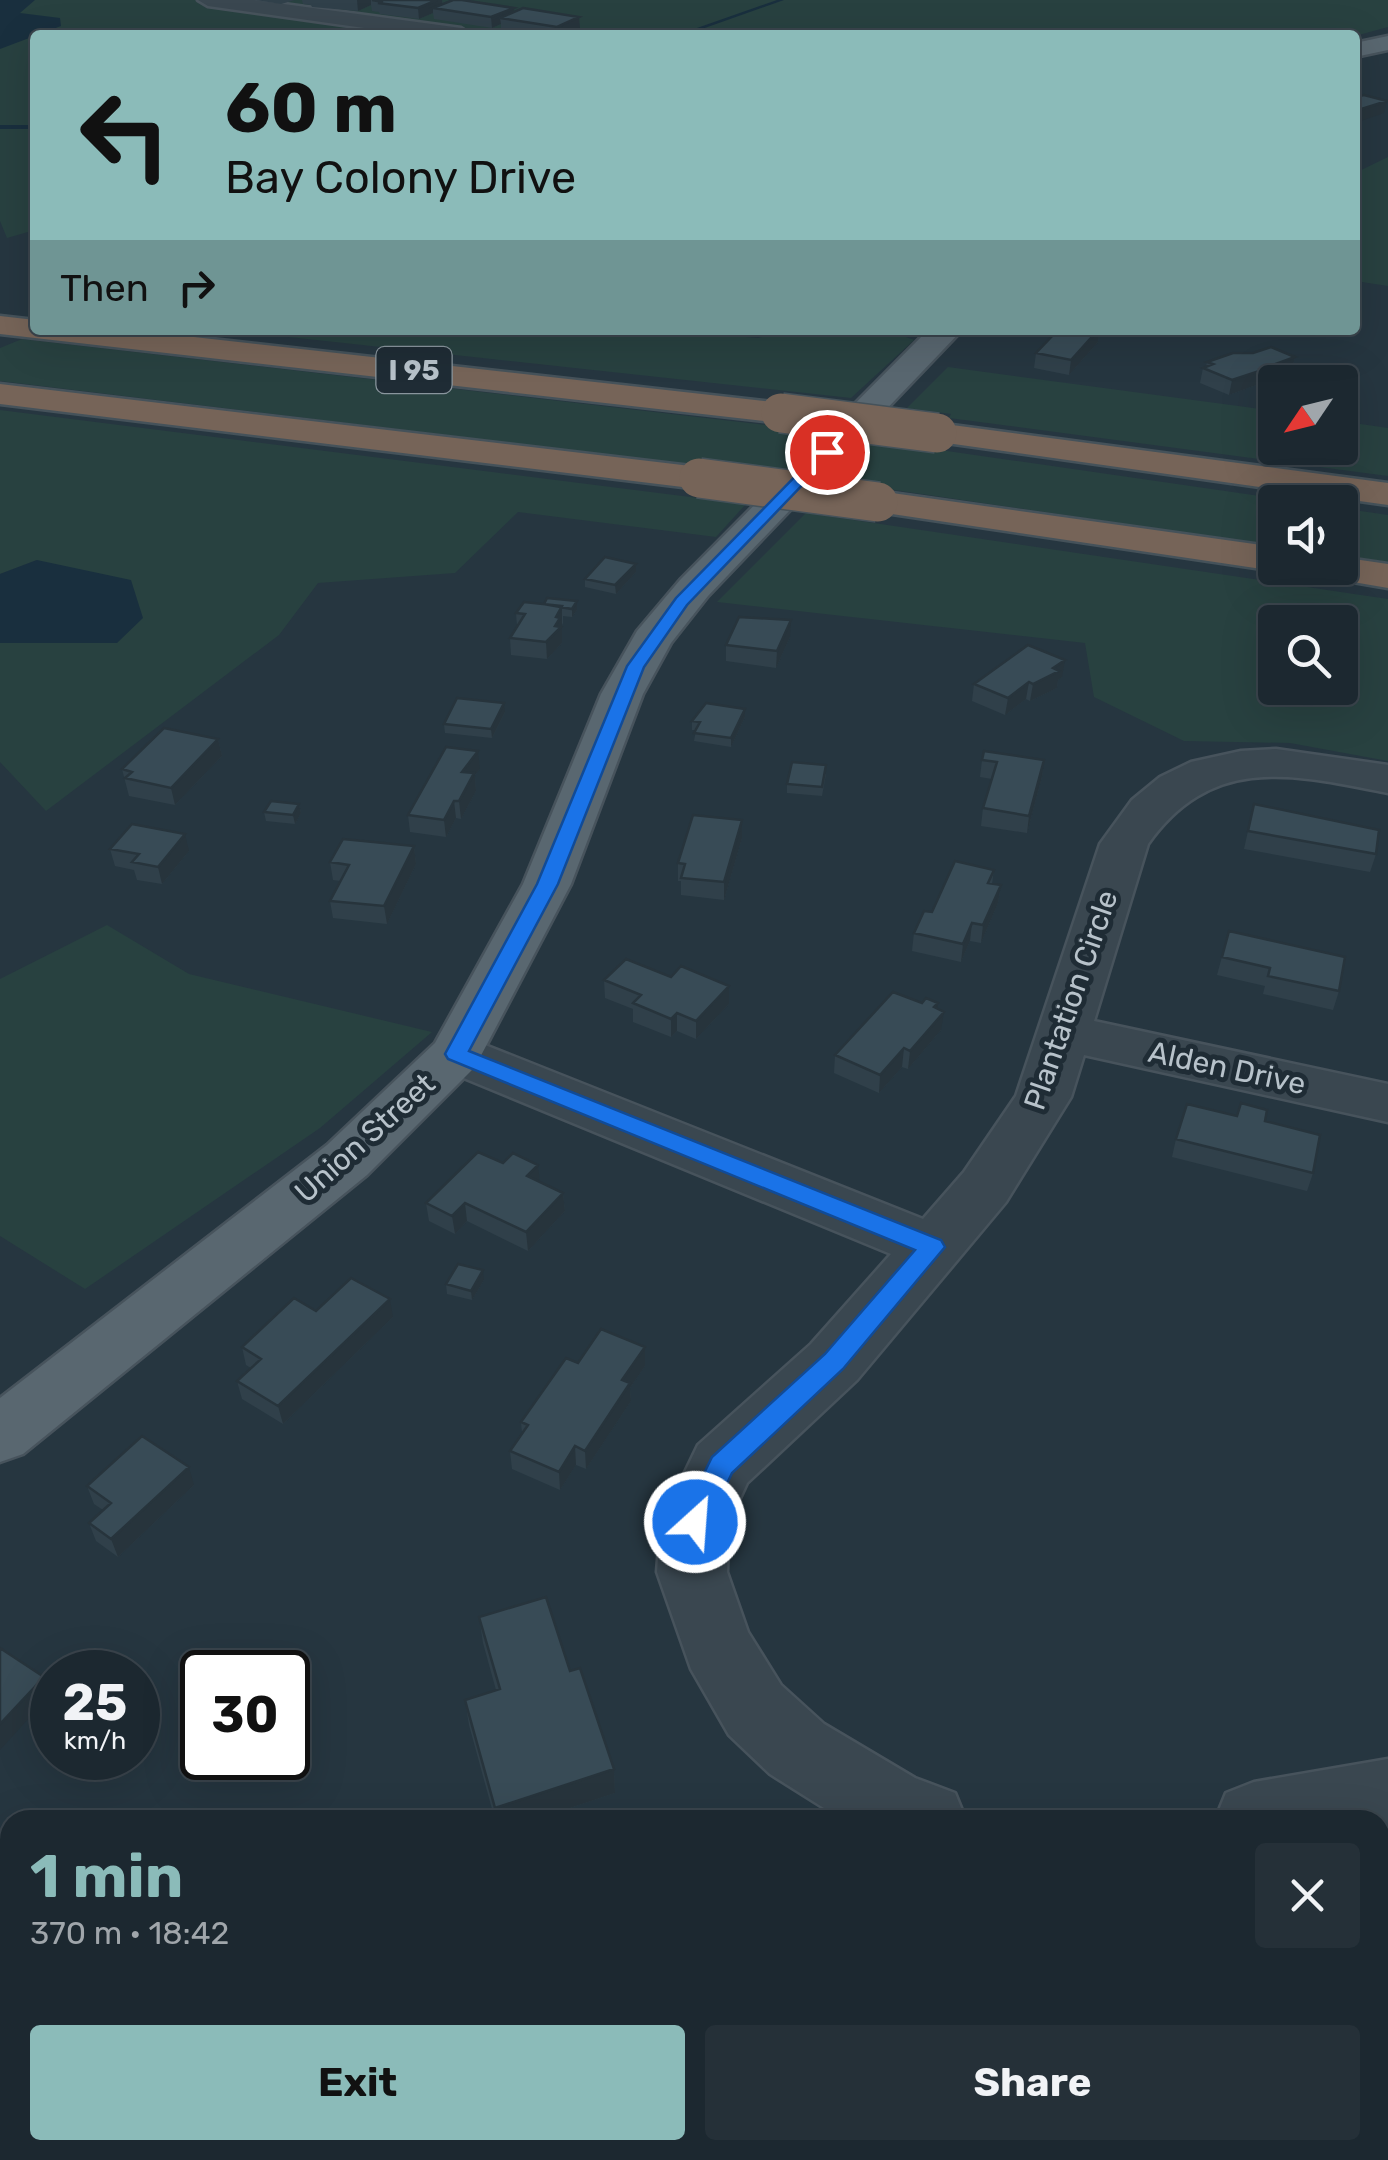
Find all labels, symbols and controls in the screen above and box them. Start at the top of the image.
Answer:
text: 60 m [225,67,397,150]
icon: left [60,70,190,200]
text: Bay Colony Drive [225,151,576,204]
icon: right [169,260,224,315]
text: Then [60,265,149,311]
road number: I 95 [376,347,452,393]
north arrow [1258,365,1358,465]
map controls [1258,365,1358,705]
pin [785,410,870,495]
icon: arrive [800,425,855,480]
button: sound [1258,485,1358,585]
button: search [1258,605,1358,705]
street label: Plantation Circle [1017,885,1125,1115]
street label: Alden Drive [1145,1034,1309,1102]
street label: Union Street [288,1066,443,1210]
position arrow [643,1470,747,1574]
speed limit sign: 30 [180,1650,310,1780]
text: 25 [63,1673,127,1733]
text: km/h [64,1726,126,1755]
text: 1 min [30,1841,183,1912]
button: close [1255,1843,1360,1948]
text: 370 m · 18:42 [30,1914,229,1952]
button: Exit [30,2025,685,2140]
button: Share [705,2025,1360,2140]

